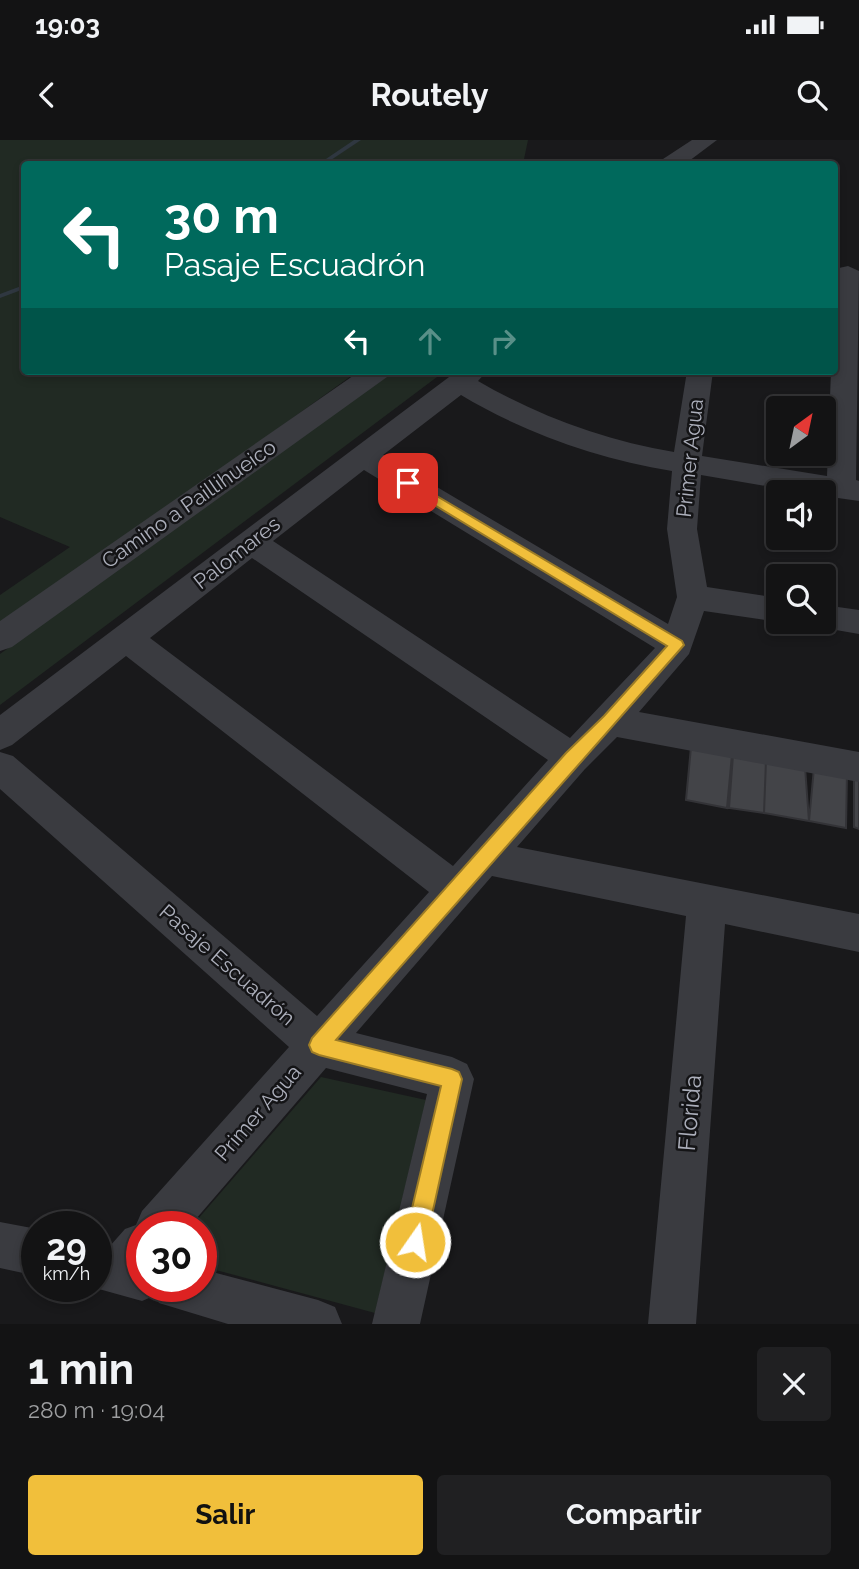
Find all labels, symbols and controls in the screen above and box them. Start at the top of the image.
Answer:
text: 19:03 [35,10,100,40]
icon: back [28,76,66,114]
text: Routely [371,76,488,113]
icon: search [793,76,831,114]
text: 30 m [164,187,279,244]
icon: left [49,189,140,280]
text: Pasaje Escuadrón [164,246,425,283]
icon: left [338,322,376,360]
icon: ahead [411,322,449,360]
icon: right [484,322,522,360]
north arrow [766,396,836,466]
map controls [766,396,836,634]
street label: Primer Agua [671,397,708,518]
street label: Camino a Paillihueico [97,434,281,573]
pin [378,453,438,513]
icon: arrive [389,464,427,502]
button: sound [766,480,836,550]
street label: Palomares [188,511,285,594]
button: search [766,564,836,634]
street label: Pasaje Escuadrón [154,899,300,1030]
street label: Primer Agua [209,1060,306,1166]
street label: Florida [672,1074,707,1152]
position arrow [378,1205,452,1279]
speed limit sign: 30 [126,1211,217,1302]
text: 29 [46,1227,87,1268]
text: km/h [43,1263,90,1284]
text: 1 min [28,1345,134,1394]
button: close [757,1347,831,1421]
text: 280 m · 19:04 [28,1396,165,1423]
button: Salir [28,1475,423,1555]
button: Compartir [437,1475,831,1555]

